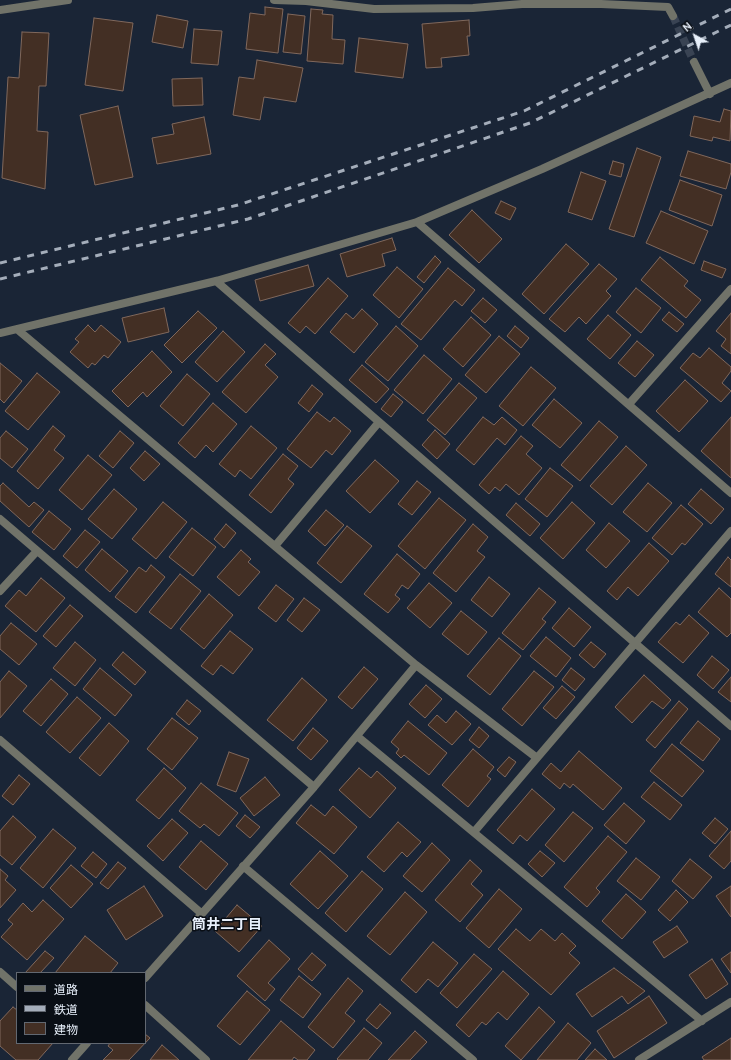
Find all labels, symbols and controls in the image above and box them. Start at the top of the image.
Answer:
north arrow [675,16,715,56]
text: N [680,19,695,35]
district label: 筒井二丁目 [192,917,262,933]
legend [16,972,146,1044]
text: 道路 [54,982,78,997]
text: 鉄道 [54,1002,78,1017]
text: 建物 [54,1022,78,1037]

